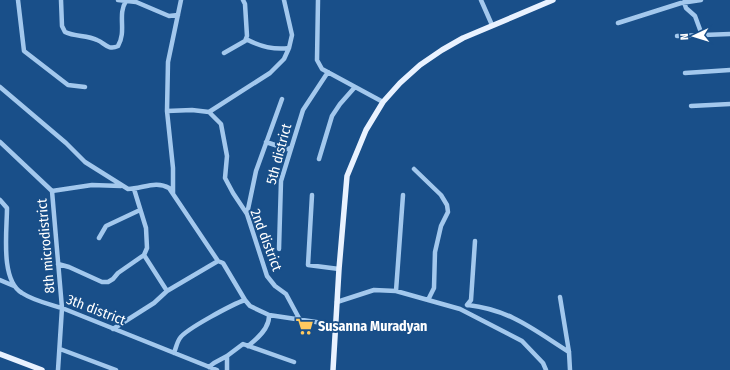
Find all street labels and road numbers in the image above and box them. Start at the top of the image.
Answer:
street label: 5th district [263,121,295,186]
street label: 8th microdistrict [33,198,59,294]
street label: 2nd district [246,207,286,274]
street label: 3th district [64,291,128,329]

